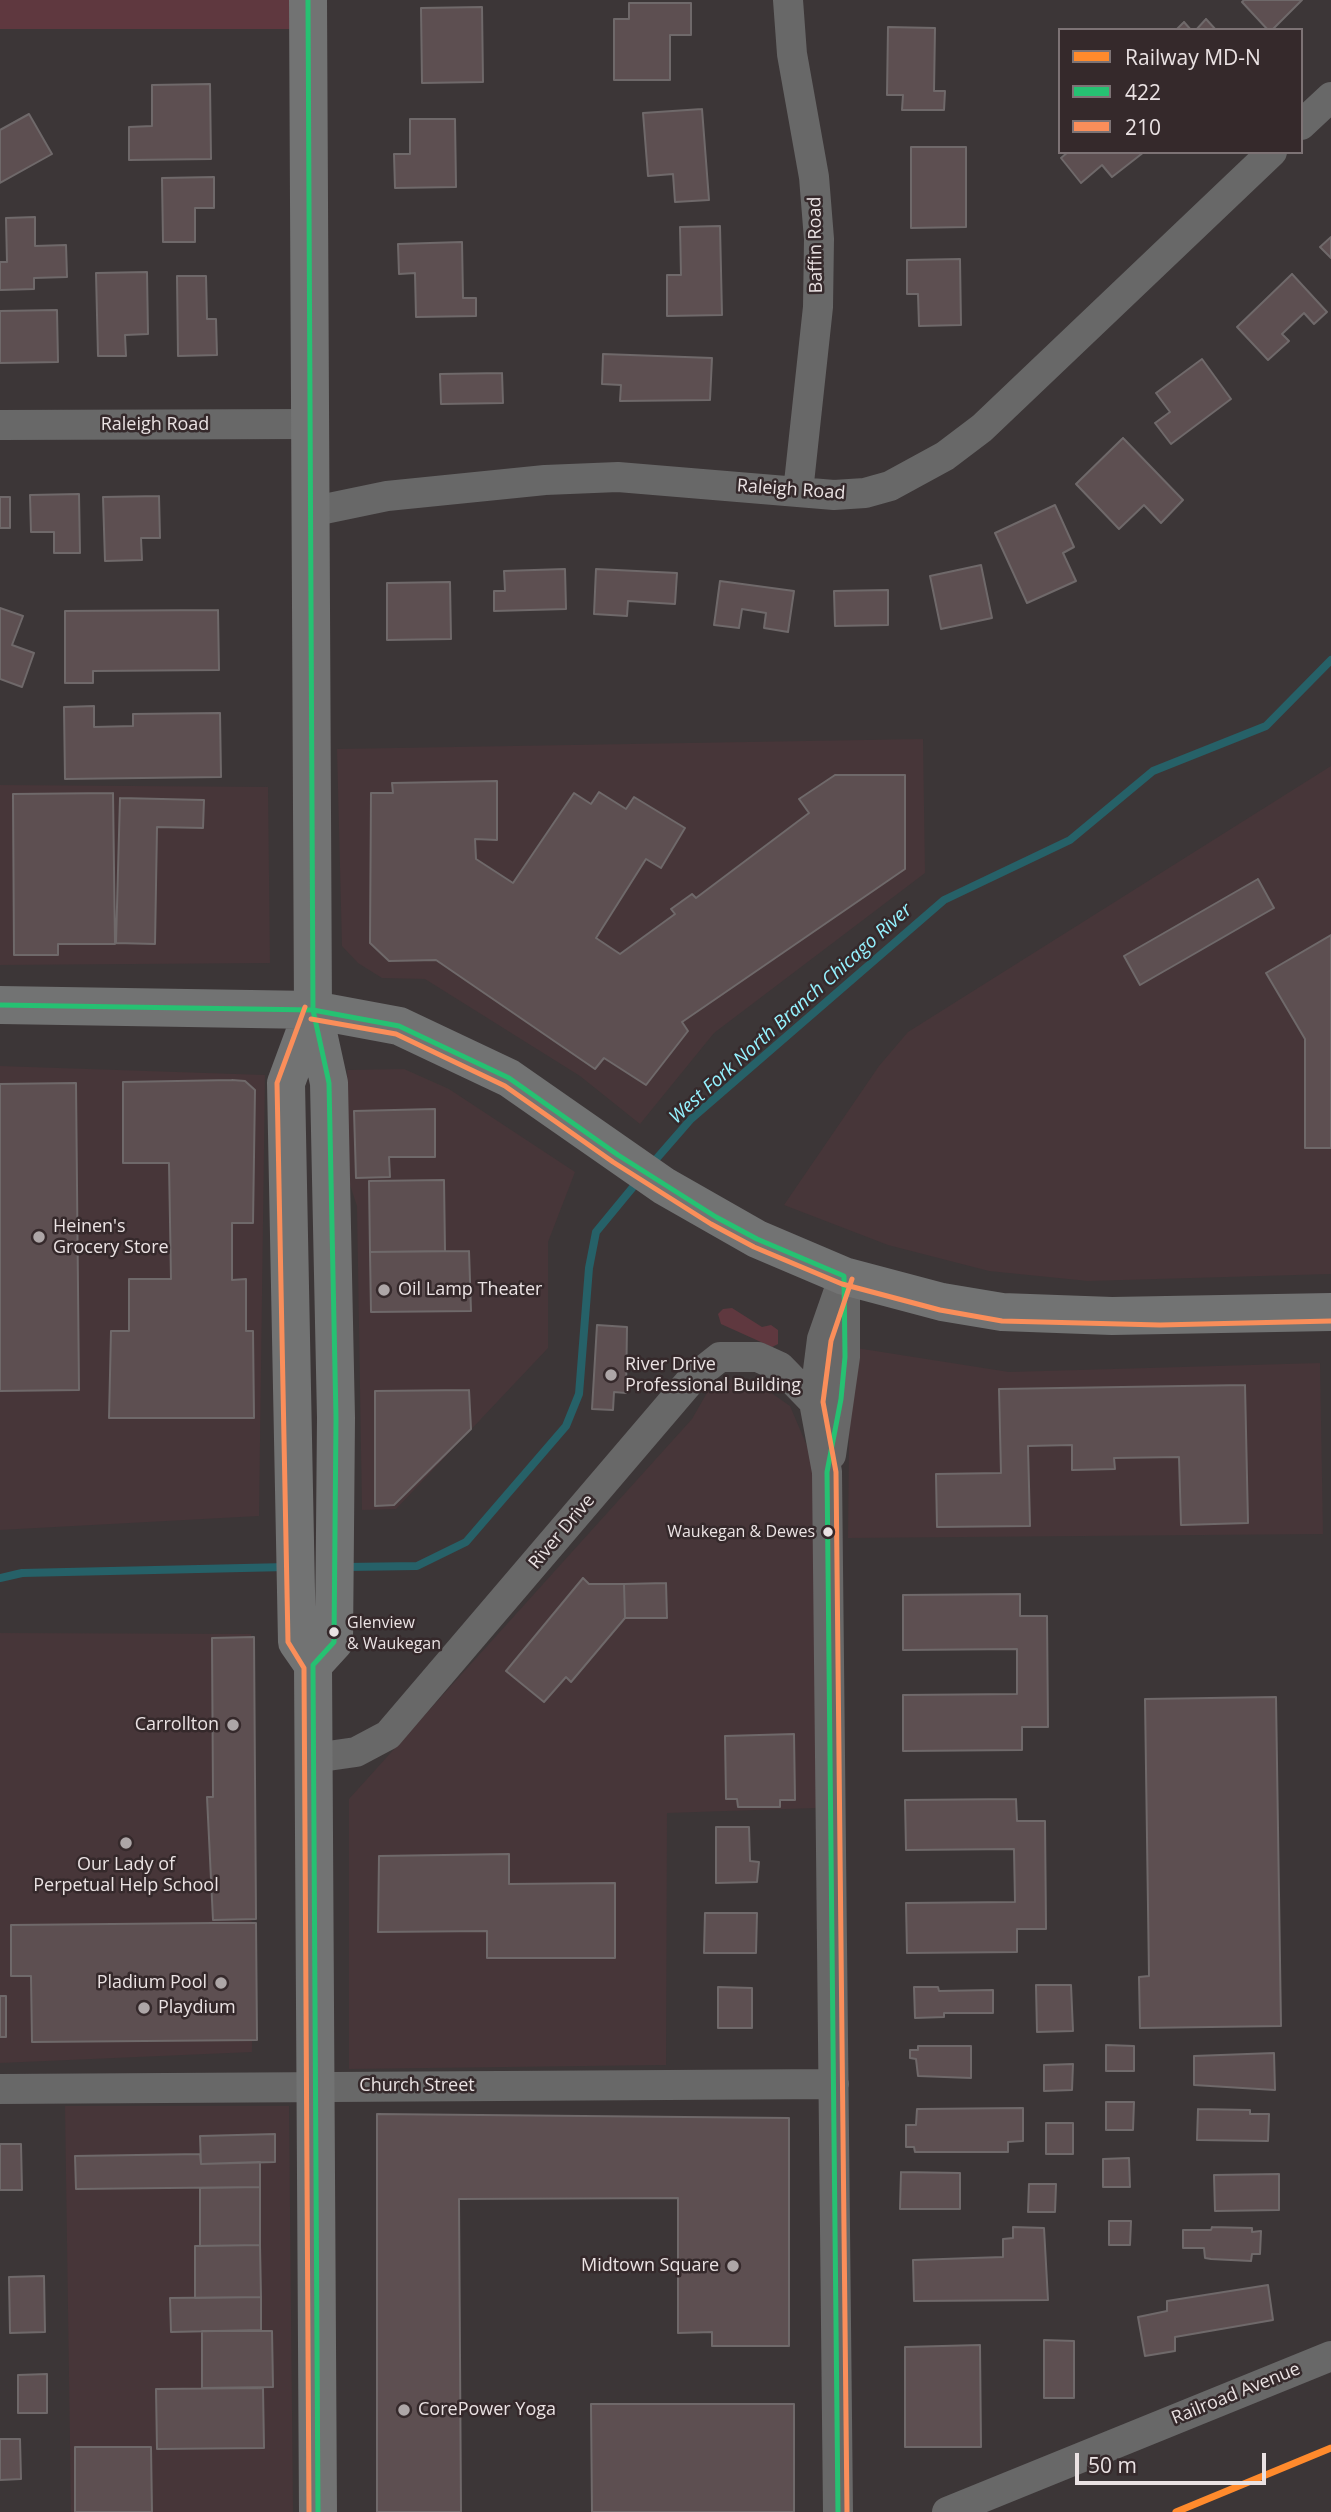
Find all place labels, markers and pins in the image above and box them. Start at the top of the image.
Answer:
place label: Heinen's Grocery Store [53,1216,169,1258]
marker: Heinen's Grocery Store [31,1229,47,1245]
place label: Oil Lamp Theater [398,1279,542,1301]
marker: Oil Lamp Theater [376,1282,392,1298]
place label: River Drive Professional Building [625,1354,801,1396]
marker: River Drive Professional Building [603,1367,619,1383]
place label: Waukegan & Dewes [667,1522,815,1542]
marker: Waukegan & Dewes [821,1525,835,1539]
place label: Glenview & Waukegan [347,1613,441,1651]
marker: Glenview & Waukegan [327,1625,341,1639]
place label: Carrollton [135,1714,219,1736]
marker: Carrollton [225,1717,241,1733]
marker: Our Lady of Perpetual Help School [118,1835,134,1851]
place label: Our Lady of Perpetual Help School [33,1854,219,1896]
place label: Pladium Pool [97,1972,207,1994]
marker: Pladium Pool [213,1975,229,1991]
place label: Playdium [158,1997,236,2019]
marker: Playdium [136,2000,152,2016]
place label: Midtown Square [581,2255,719,2277]
marker: Midtown Square [725,2258,741,2274]
place label: CorePower Yoga [418,2399,556,2421]
marker: CorePower Yoga [396,2402,412,2418]

